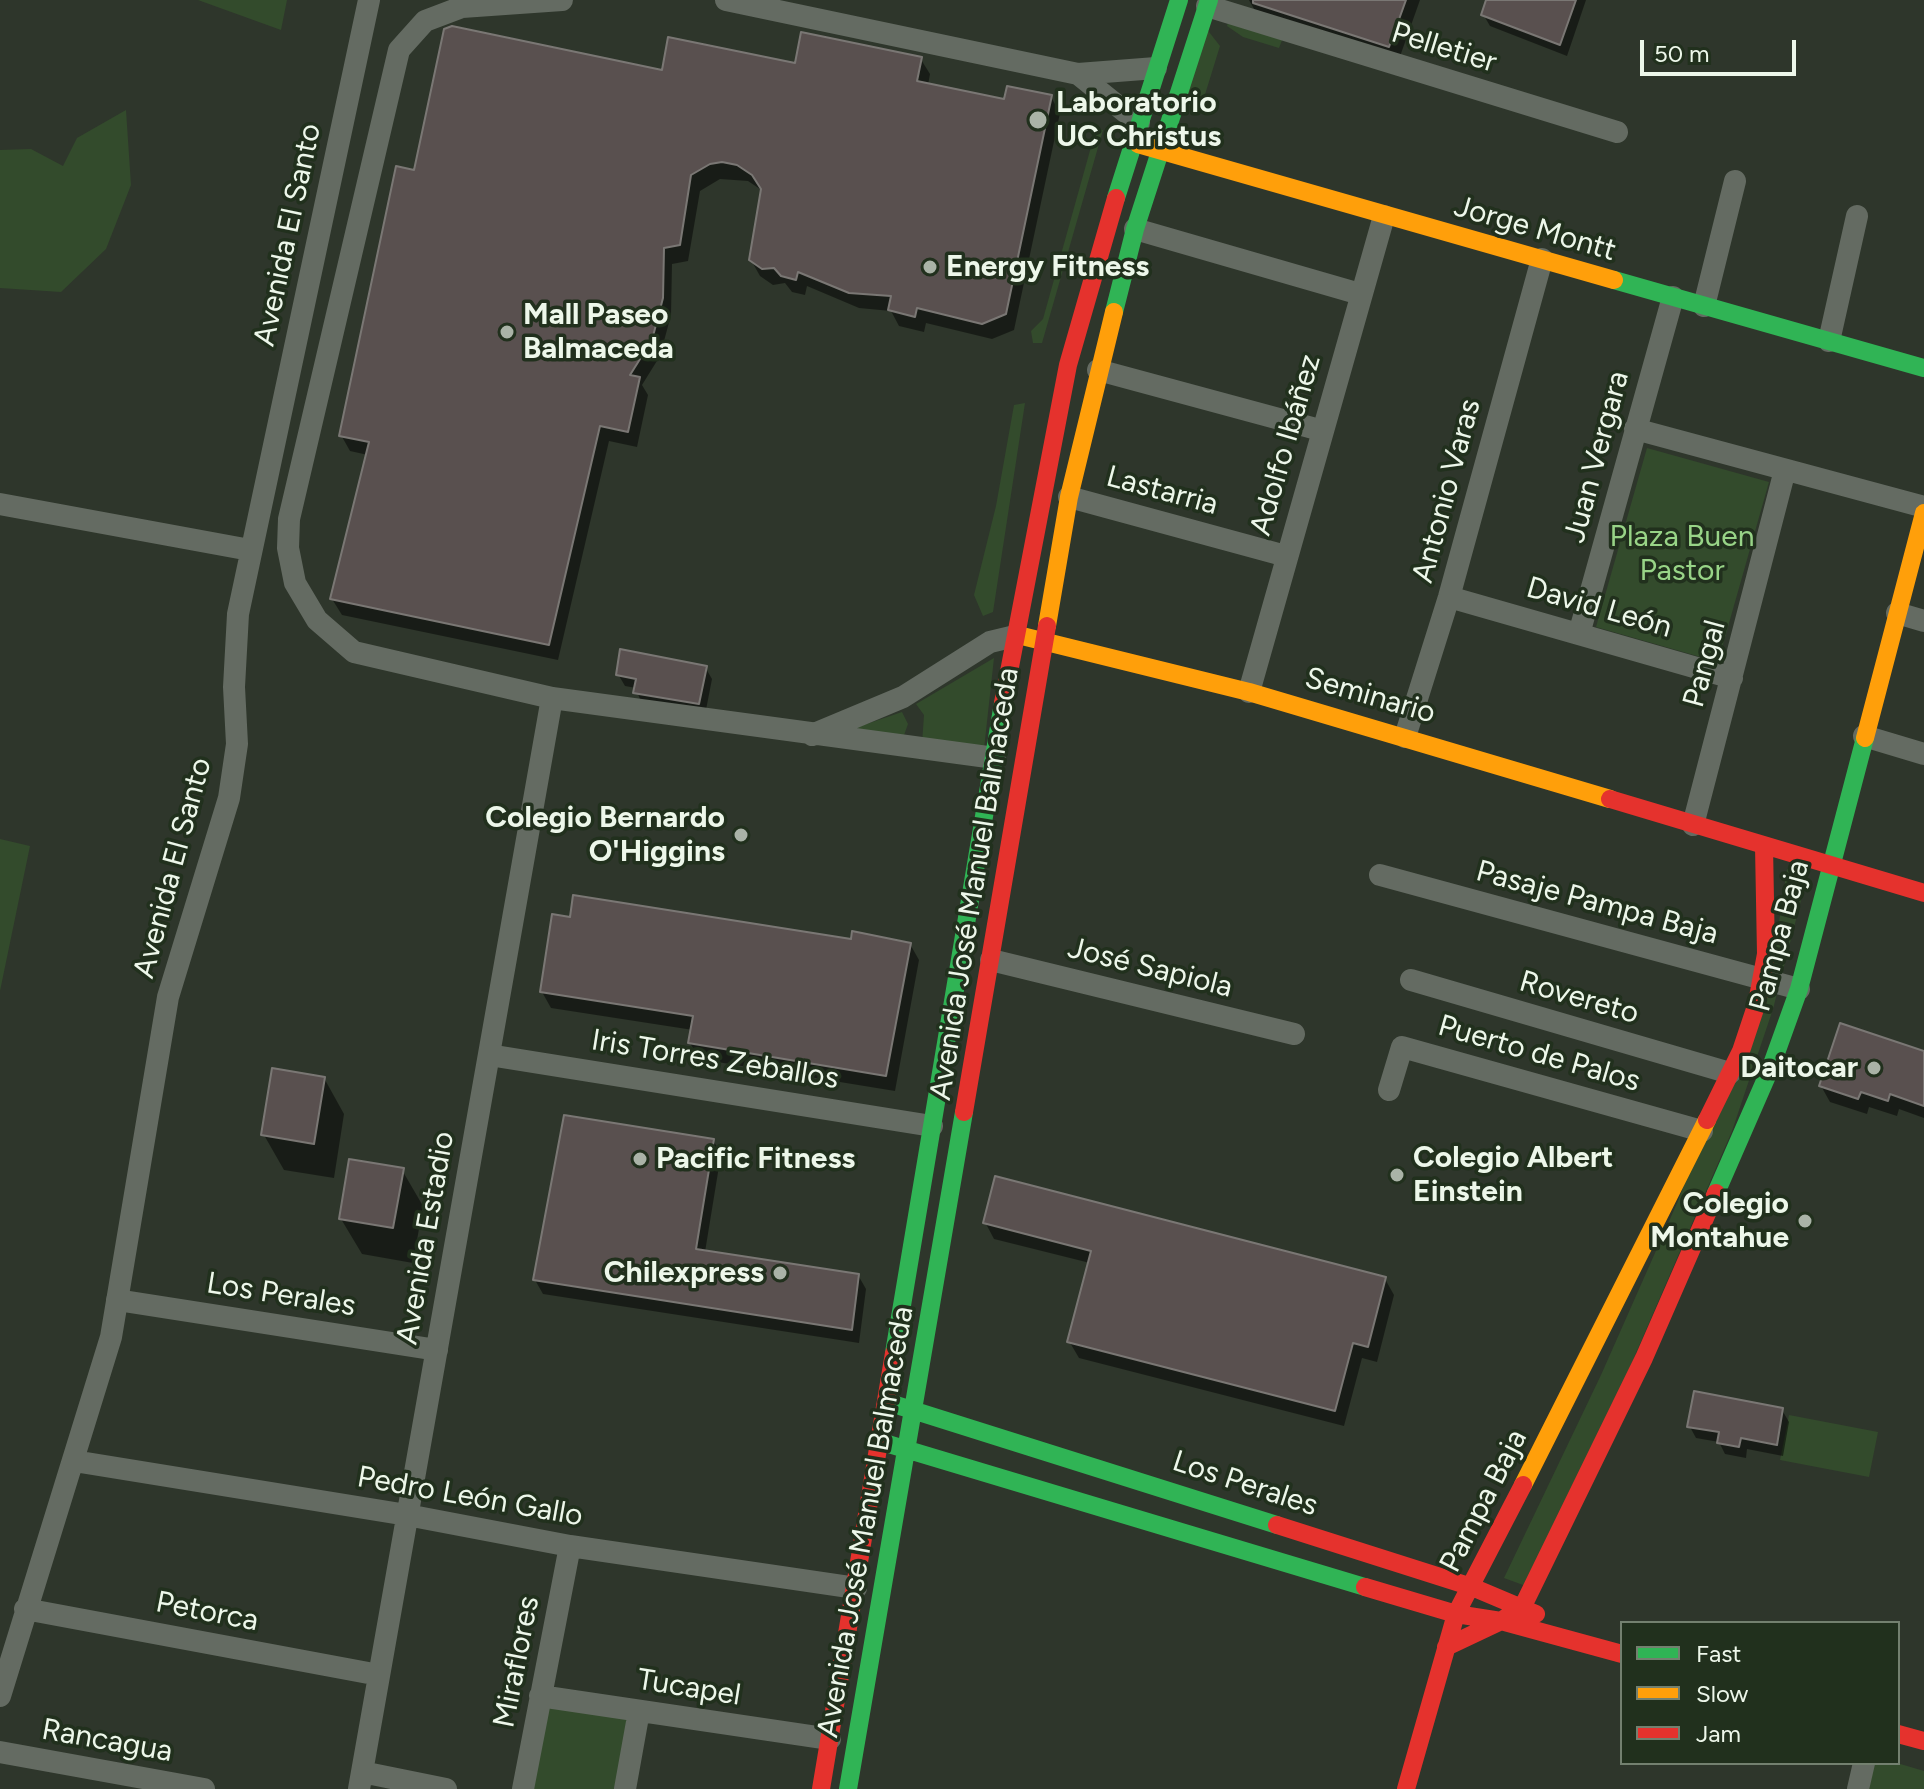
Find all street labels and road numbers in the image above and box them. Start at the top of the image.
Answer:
street label: Pelletier [1387,15,1501,81]
street label: Avenida El Santo [247,120,329,350]
street label: Jorge Montt [1450,189,1620,269]
street label: Adolfo Ibáñez [1243,350,1329,540]
street label: Juan Vergara [1557,367,1637,547]
street label: Antonio Varas [1405,395,1489,587]
street label: Lastarria [1102,459,1222,523]
street label: David León [1522,570,1676,646]
street label: Pangal [1676,617,1734,711]
street label: Seminario [1301,660,1439,732]
street label: Avenida José Manuel Balmaceda [923,665,1027,1103]
street label: Avenida El Santo [126,754,220,982]
street label: Pasaje Pampa Baja [1472,853,1722,953]
street label: Pampa Baja [1743,856,1817,1016]
street label: José Sapiola [1064,930,1236,1006]
street label: Rovereto [1515,964,1643,1032]
street label: Puerto de Palos [1434,1008,1644,1100]
street label: Iris Torres Zeballos [589,1023,841,1097]
street label: Avenida Estadio [390,1129,462,1347]
street label: Los Perales [204,1265,358,1325]
street label: Avenida José Manuel Balmaceda [810,1304,922,1740]
street label: Pampa Baja [1433,1424,1535,1578]
street label: Los Perales [1168,1444,1322,1524]
street label: Pedro León Gallo [355,1459,585,1535]
street label: Petorca [153,1584,261,1640]
street label: Miraflores [487,1593,547,1731]
street label: Tucapel [635,1662,743,1714]
street label: Rancagua [39,1712,175,1770]

